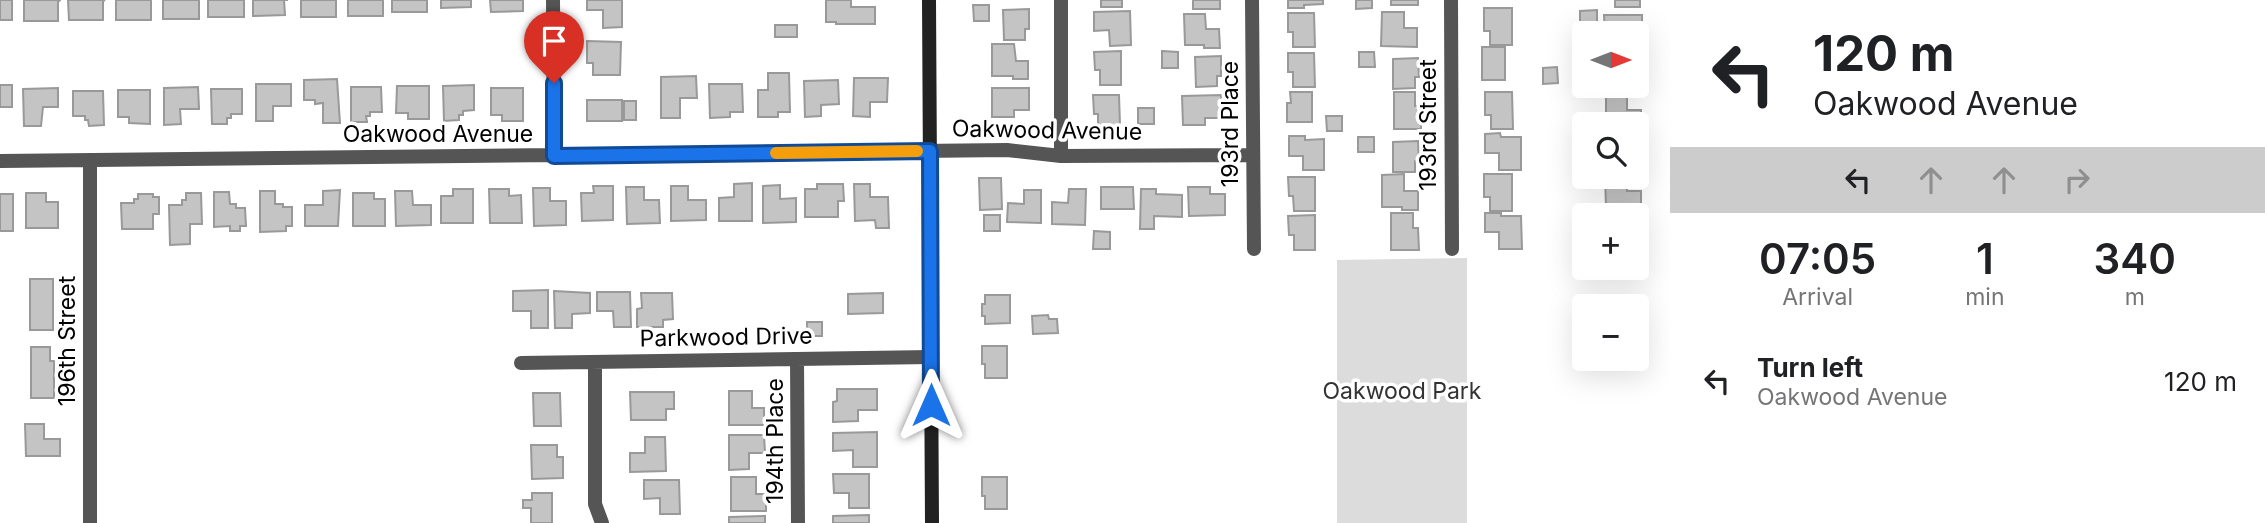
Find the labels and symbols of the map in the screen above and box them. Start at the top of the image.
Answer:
pin [524,11,584,83]
north arrow [1572,21,1648,98]
street label: 193rd Street [1414,59,1442,191]
street label: 193rd Place [1216,61,1244,187]
street label: Oakwood Avenue [952,114,1142,146]
street label: Oakwood Avenue [343,120,533,148]
street label: 196th Street [53,275,81,406]
street label: Parkwood Drive [639,321,813,353]
position arrow [894,368,968,442]
park label: Oakwood Park [1323,377,1482,405]
street label: 194th Place [761,378,789,504]

